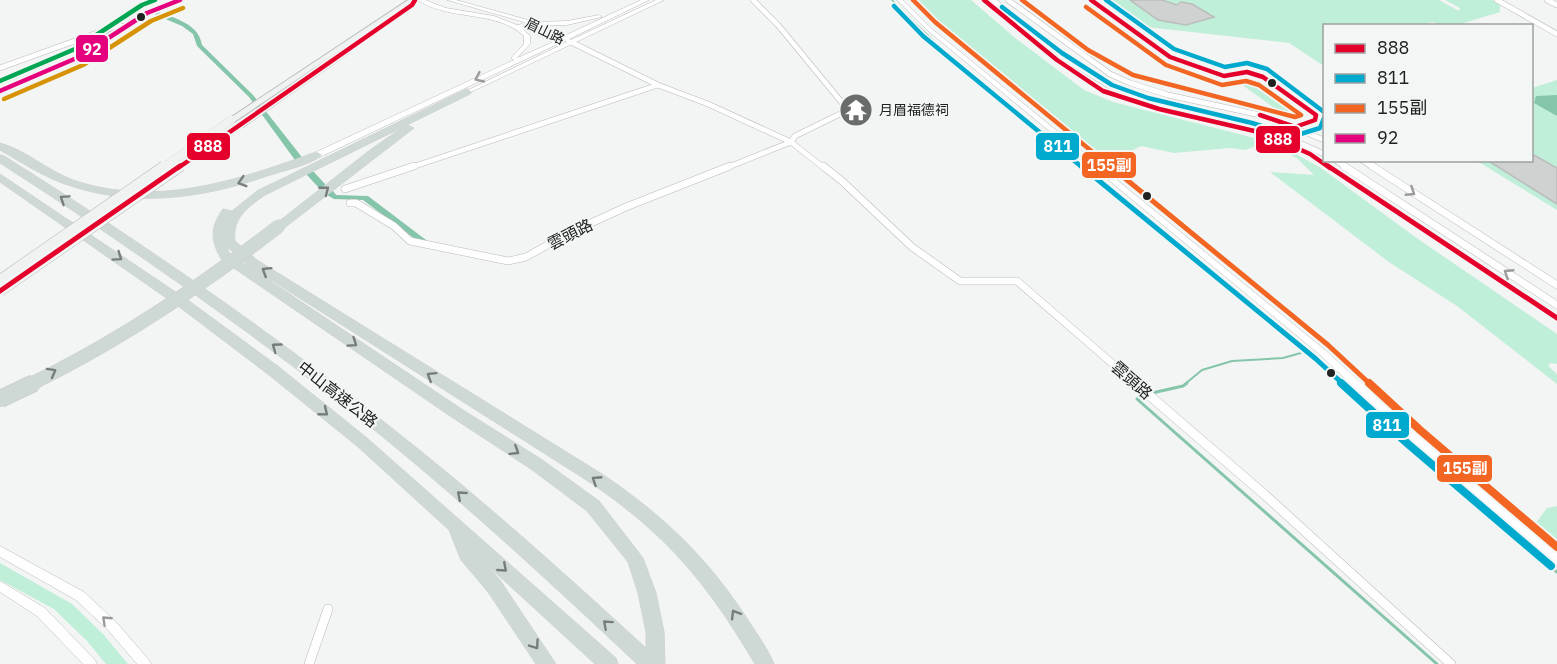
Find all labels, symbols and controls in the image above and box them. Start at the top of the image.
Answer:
unlabelled marker [135,11,147,23]
street label: 眉山路 [522,14,568,48]
legend [1323,24,1533,162]
line badge: 92 [75,34,109,63]
text: 888 [1377,36,1409,59]
text: 92 [82,39,102,59]
text: 811 [1377,66,1409,89]
one-way arrow [474,71,485,83]
unlabelled marker [1266,77,1278,89]
temple icon: 月眉福德祠 [838,92,874,128]
text: 155副 [1377,96,1427,119]
place label: 月眉福德祠 [879,101,949,119]
line badge: 888 [1255,125,1301,154]
text: 92 [1377,126,1399,149]
text: 888 [1264,129,1292,149]
line badge: 888 [186,132,231,161]
line badge: 811 [1035,132,1080,161]
text: 888 [194,136,222,156]
text: 811 [1044,136,1073,156]
line badge: 155副 [1081,151,1137,179]
text: 155副 [1087,155,1131,175]
one-way arrow [237,175,248,187]
one-way arrow [1404,185,1415,196]
one-way arrow [318,187,329,198]
unlabelled marker [1141,190,1153,202]
one-way arrow [60,195,70,207]
street label: 雲頭路 [544,214,596,254]
one-way arrow [111,250,122,261]
one-way arrow [262,267,272,279]
one-way arrow [1504,269,1515,280]
one-way arrow [346,336,357,347]
one-way arrow [272,343,283,354]
street label: 中山高速公路 [294,357,382,431]
street label: 雲頭路 [1107,357,1157,403]
unlabelled marker [1325,367,1337,379]
one-way arrow [46,368,56,379]
one-way arrow [427,371,437,383]
one-way arrow [317,404,328,415]
line badge: 811 [1365,411,1410,439]
text: 811 [1373,415,1402,435]
one-way arrow [509,443,519,455]
line badge: 155副 [1436,454,1493,483]
text: 155副 [1443,458,1487,478]
one-way arrow [592,476,603,487]
one-way arrow [457,491,468,502]
one-way arrow [496,561,506,572]
one-way arrow [731,610,742,620]
one-way arrow [102,616,112,627]
one-way arrow [603,620,614,631]
one-way arrow [528,639,539,650]

